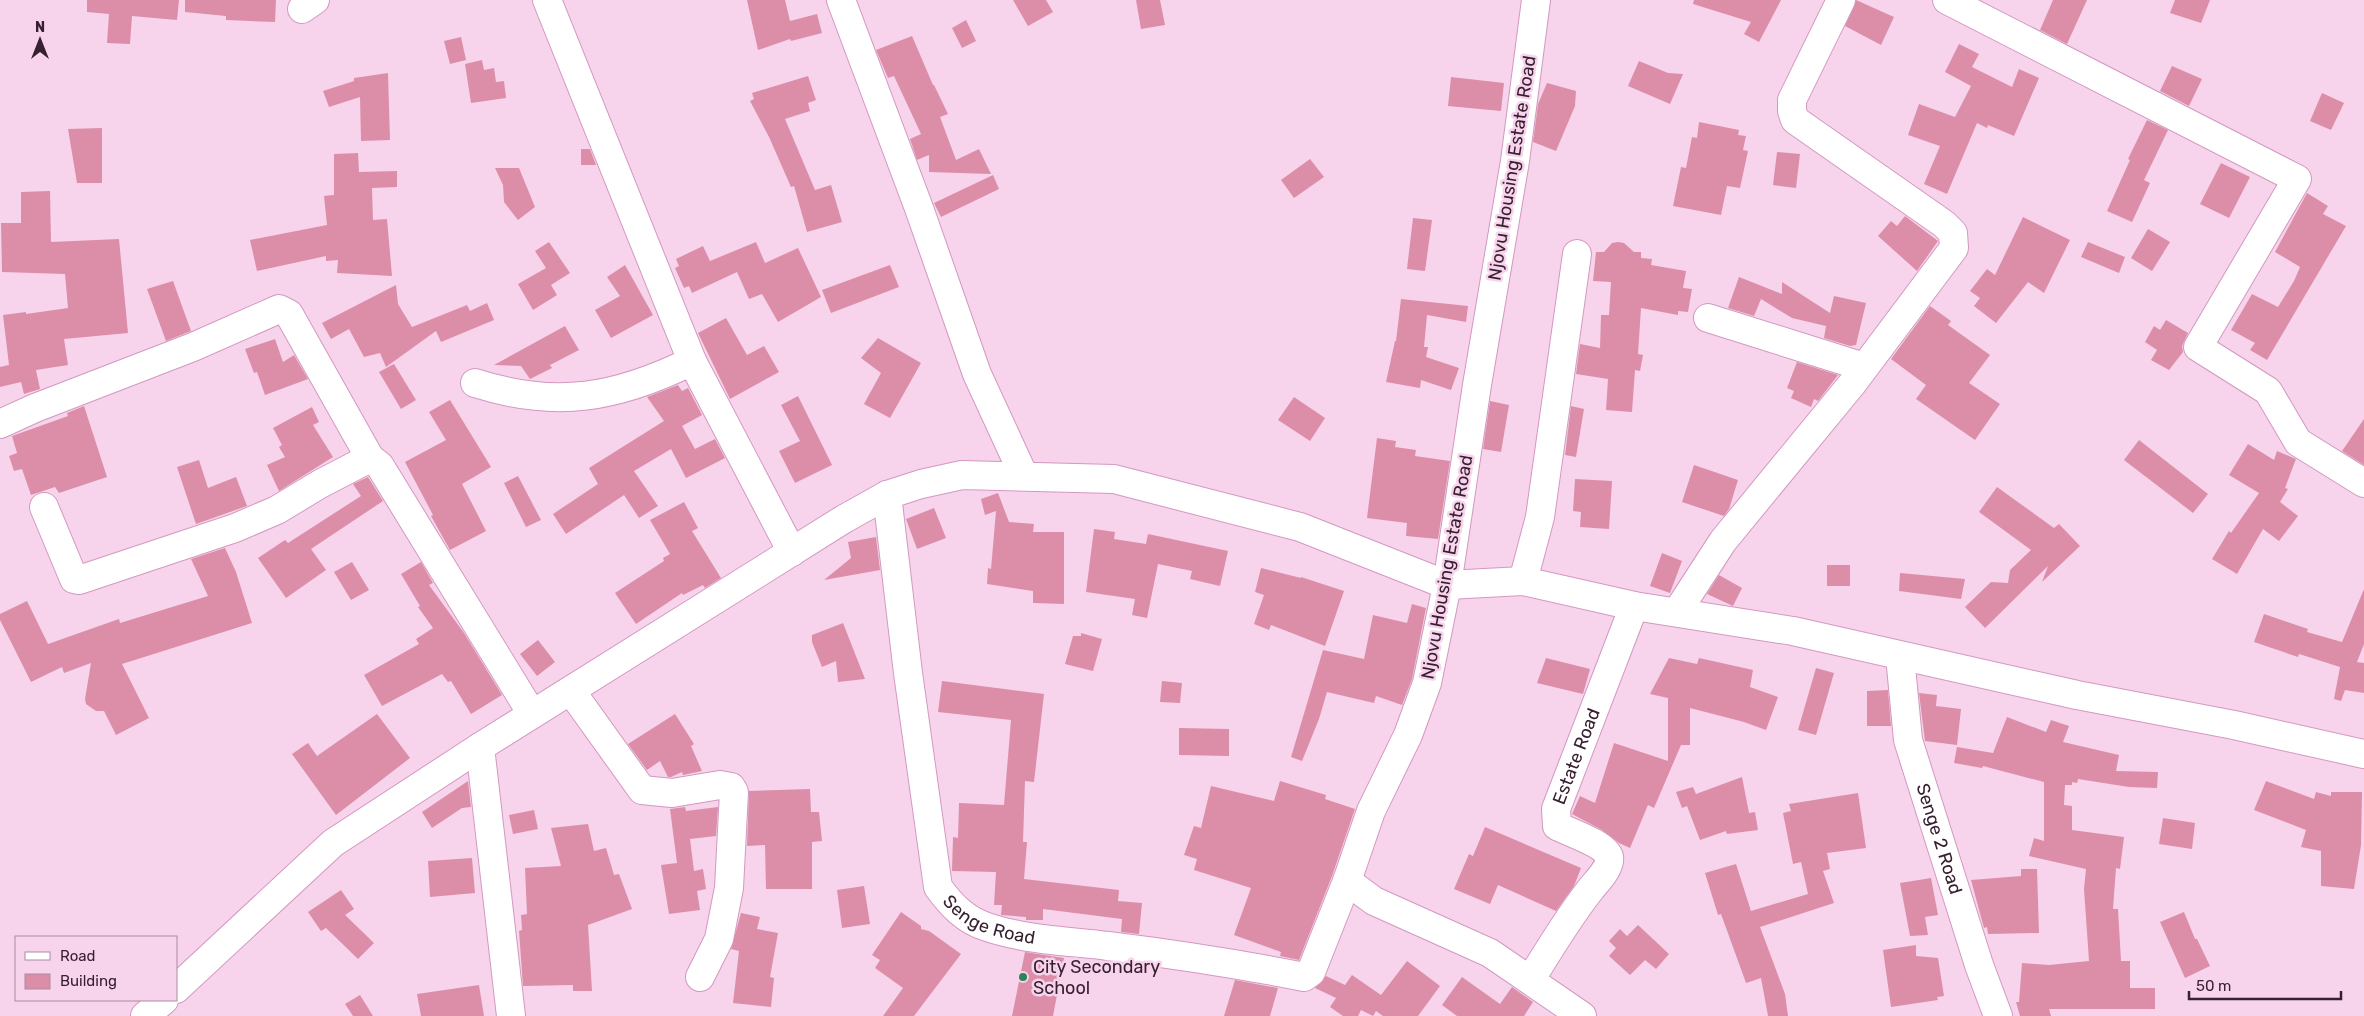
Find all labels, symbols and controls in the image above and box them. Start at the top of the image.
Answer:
north arrow [15,15,65,65]
text: N [35,19,45,36]
street label: Njovu Housing Estate Road [1483,54,1541,282]
street label: Njovu Housing Estate Road [1416,453,1478,681]
street label: Estate Road [1548,705,1605,807]
street label: Senge 2 Road [1911,781,1967,897]
street label: Senge Road [938,891,1037,949]
legend [15,936,178,1001]
text: Road [60,947,96,965]
place label: City Secondary School [1033,956,1160,999]
scale bar [2189,968,2342,1000]
marker: City Secondary School [1017,971,1029,983]
text: Building [60,972,117,990]
text: 50 m [2196,977,2231,995]

